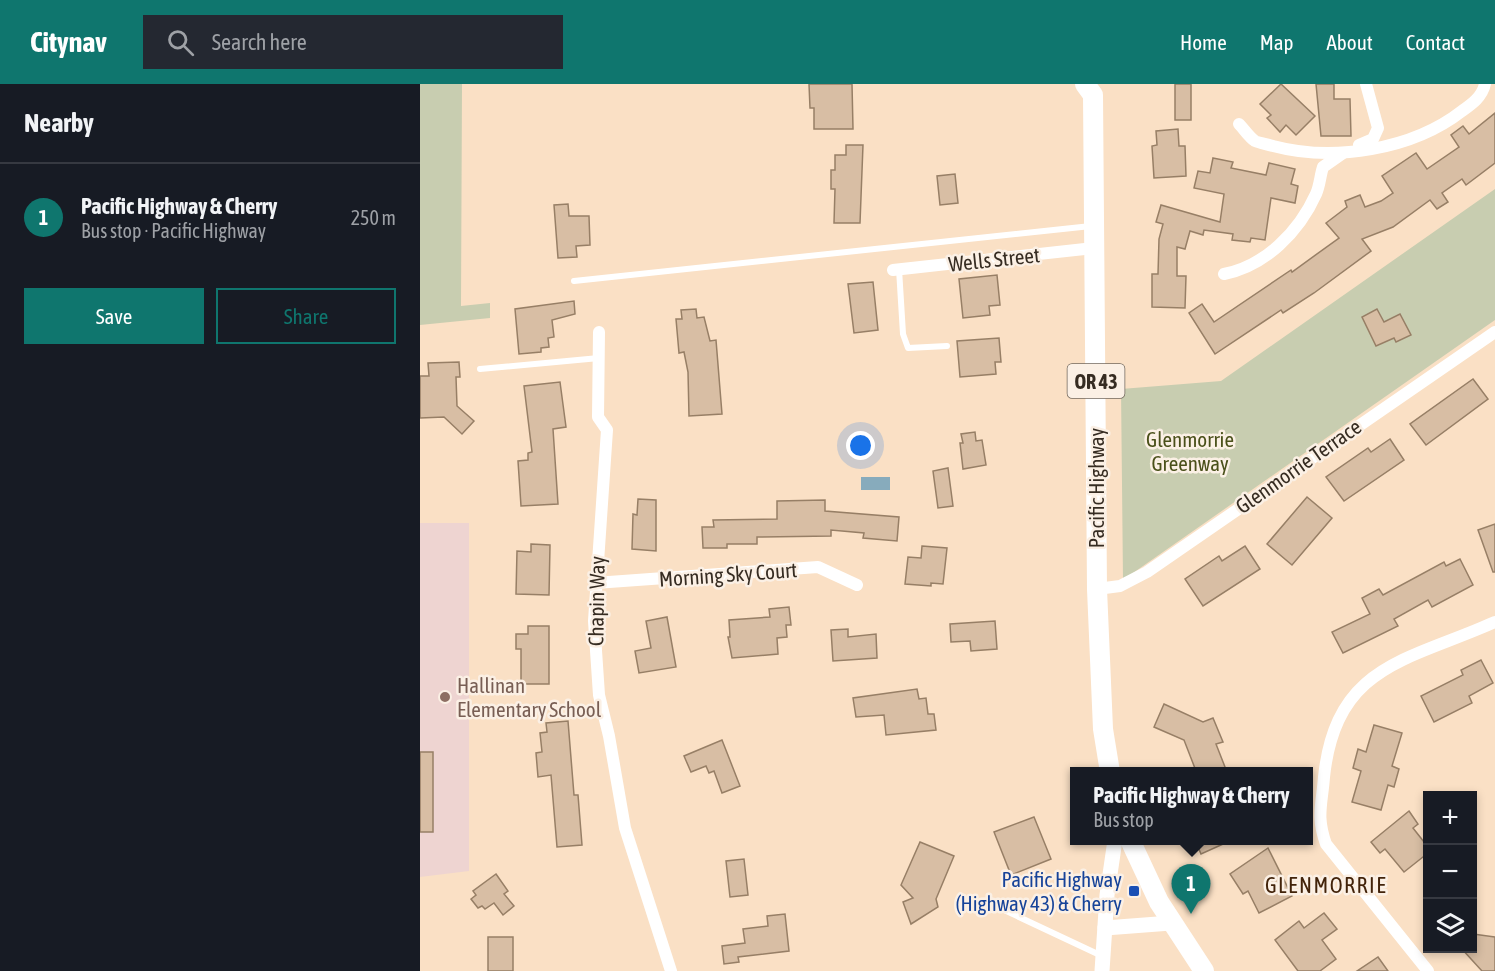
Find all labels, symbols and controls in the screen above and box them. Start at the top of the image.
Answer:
search box [143,15,563,69]
text: Citynav [30,26,107,58]
icon: search [164,26,197,59]
text: Search here [212,29,307,55]
text: Home [1180,30,1227,54]
text: Map [1260,30,1294,54]
text: About [1327,30,1373,54]
text: Contact [1406,30,1465,54]
text: Nearby [24,108,94,138]
text: Pacific Highway & Cherry [81,193,277,219]
text: 1 [39,206,48,229]
text: 250 m [351,206,396,229]
text: Bus stop · Pacific Highway [81,219,266,242]
street label: Wells Street [947,242,1041,276]
button: Save [24,288,204,344]
button: Share [216,288,396,344]
road number: OR 43 [1068,364,1124,398]
street label: Glenmorrie Terrace [1231,414,1365,518]
street label: Pacific Highway [1084,427,1108,548]
park label: Glenmorrie Greenway [1146,427,1234,475]
your location [846,431,875,460]
street label: Chapin Way [583,555,609,646]
street label: Morning Sky Court [658,557,798,591]
place label: Hallinan Elementary School [457,673,602,721]
marker: Hallinan Elementary School [438,690,452,704]
popup [1070,767,1313,845]
text: Pacific Highway & Cherry [1093,782,1290,808]
map controls [1423,791,1477,953]
button: + [1423,791,1477,845]
text: Bus stop [1093,808,1154,831]
button: − [1423,845,1477,899]
pin: 1 [1172,864,1210,914]
place label: Pacific Highway (Highway 43) & Cherry [955,867,1122,915]
district label: GLENMORRIE [1265,872,1387,898]
marker: Pacific Highway (Highway 43) & Cherry [1127,884,1141,898]
button: layers [1423,899,1477,953]

